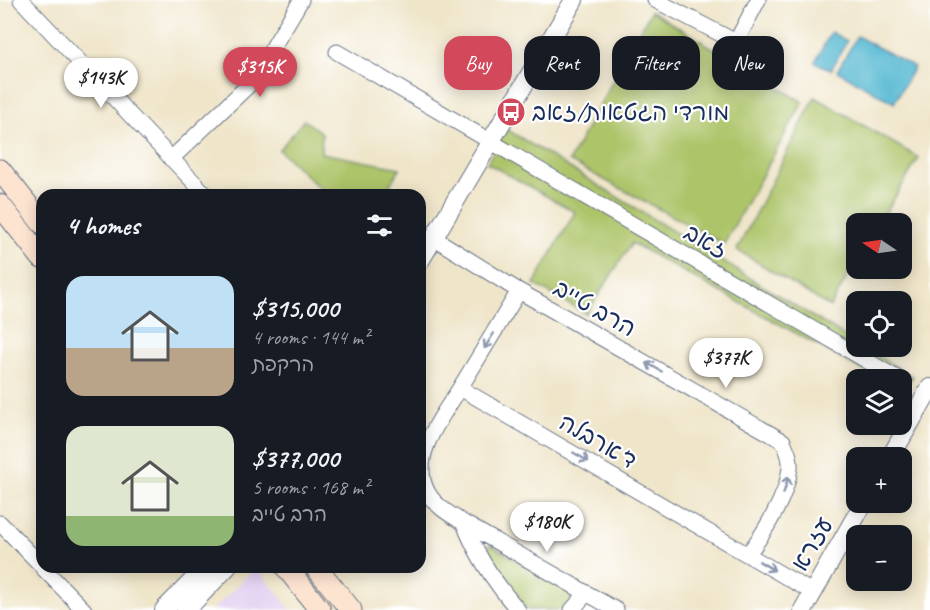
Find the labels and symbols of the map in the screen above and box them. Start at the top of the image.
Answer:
pin: $315K [218,47,302,98]
pin: $143K [59,58,143,109]
bus stop icon: מורדי הגטאות/זאב [495,96,527,128]
place label: מורדי הגטאות/זאב [532,97,729,127]
north arrow [846,213,912,279]
street label: זאב [679,217,733,265]
street label: הרב טייב [549,273,641,343]
one-way arrow [482,332,495,349]
pin: $377K [684,338,768,389]
one-way arrow [645,361,663,372]
street label: ד'ארבלה [554,407,642,475]
one-way arrow [572,452,589,464]
one-way arrow [781,476,792,495]
pin: $180K [505,502,589,553]
street label: עזרא [785,511,839,576]
one-way arrow [758,560,775,572]

